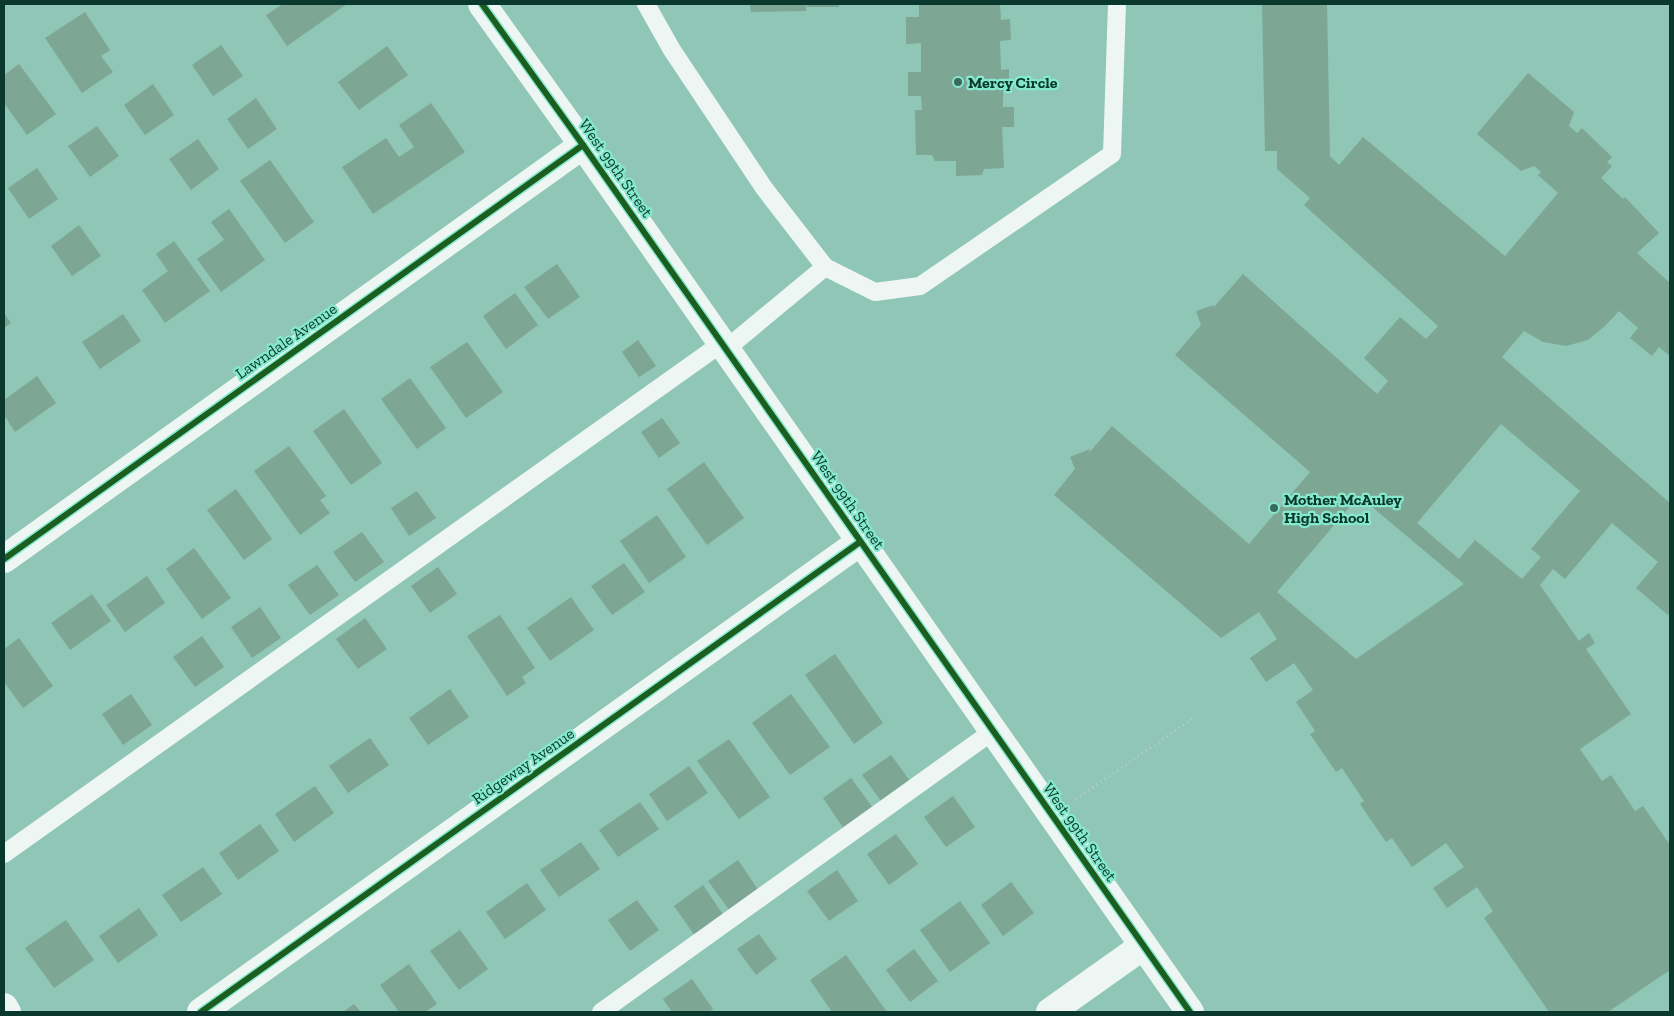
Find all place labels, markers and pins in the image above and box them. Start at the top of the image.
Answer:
place label: Mercy Circle [968,73,1058,92]
marker: Mercy Circle [952,76,964,88]
place label: Mother McAuley High School [1284,490,1402,527]
marker: Mother McAuley High School [1268,502,1280,514]

